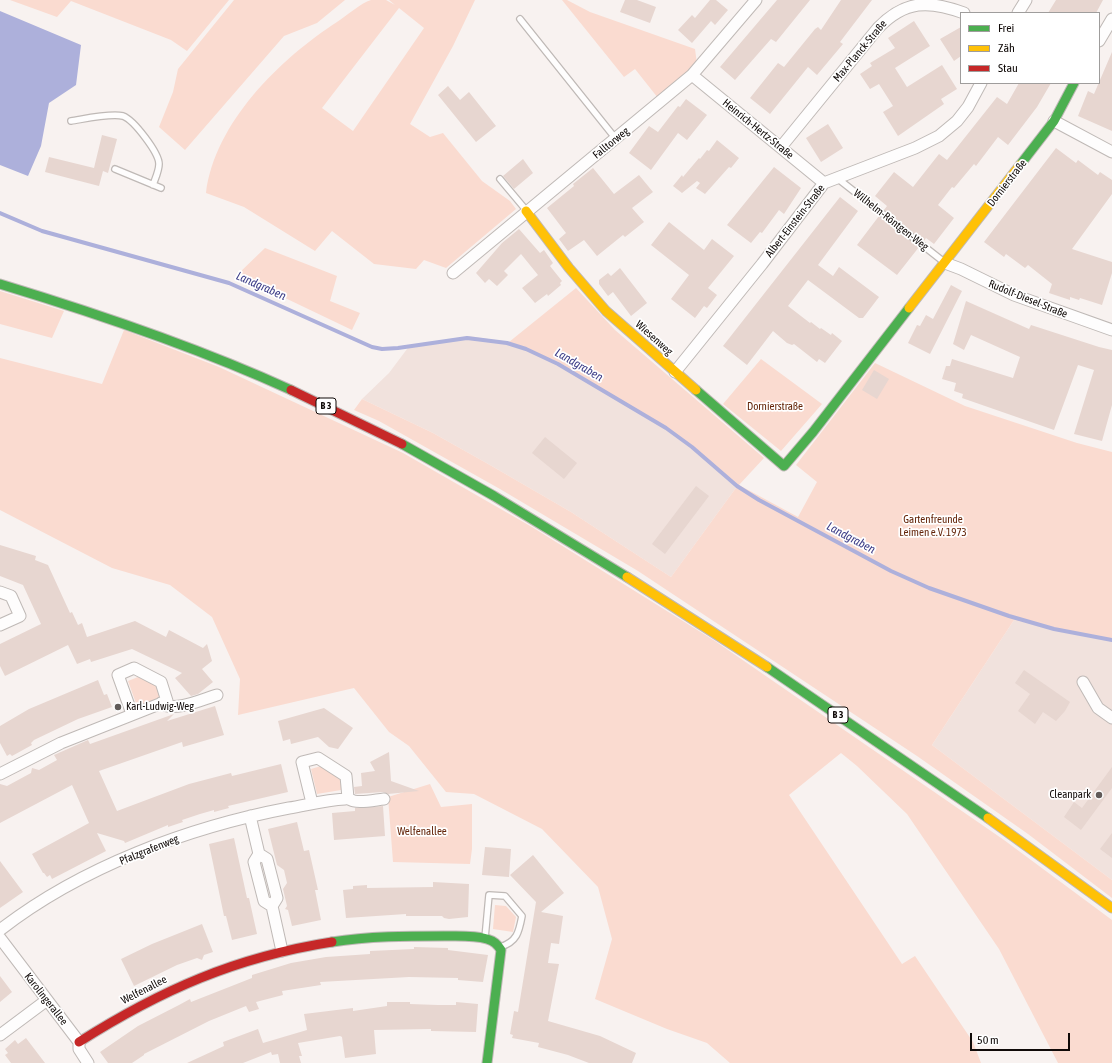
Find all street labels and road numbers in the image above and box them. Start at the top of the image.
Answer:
street label: Max-Planck-Straße [830,18,890,84]
street label: Heinrich-Hertz-Straße [720,96,796,162]
street label: Falltorweg [590,124,632,162]
street label: Dornierstraße [985,157,1029,209]
street label: Albert-Einstein-Straße [762,182,828,260]
street label: Wilhelm-Röntgen-Weg [851,187,931,253]
street label: Rudolf-Diesel-Straße [986,277,1070,321]
street label: Wiesenweg [633,318,675,358]
road number: B 3 [316,398,336,414]
road number: B 3 [828,707,848,723]
street label: Pfalzgrafenweg [117,832,181,868]
street label: Karolingerallee [21,970,71,1028]
street label: Welfenallee [119,973,169,1007]

